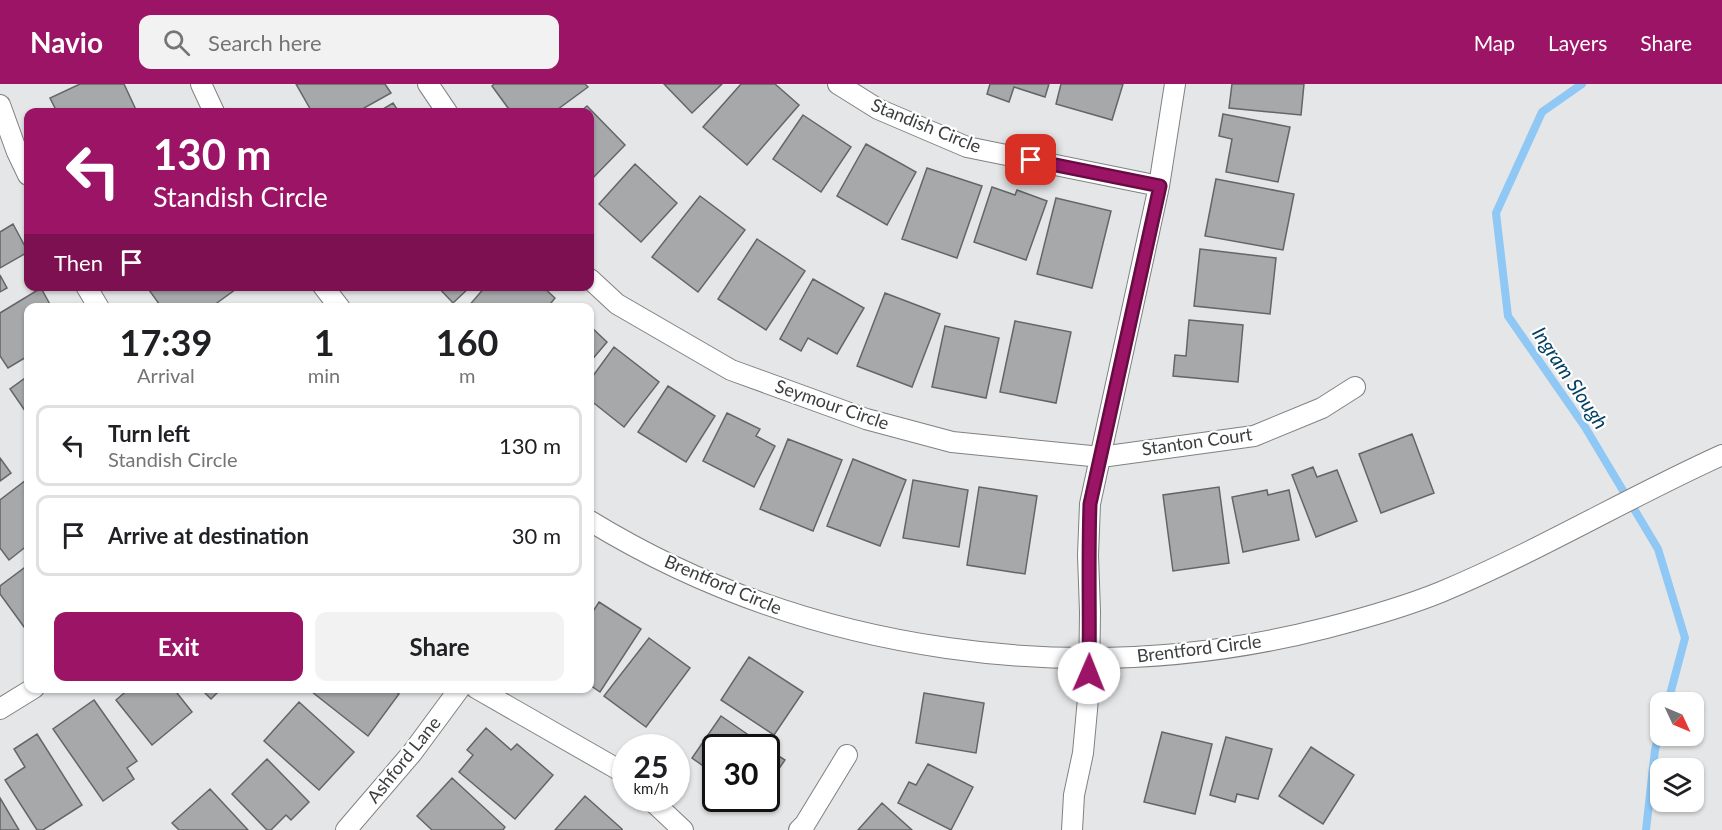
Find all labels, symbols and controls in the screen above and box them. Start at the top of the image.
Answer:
search box [139,15,559,69]
text: Navio [30,25,103,59]
icon: search [160,26,193,59]
text: Search here [208,29,322,56]
text: Map [1474,30,1515,55]
text: Layers [1548,30,1607,55]
text: Share [1640,30,1692,55]
street label: Standish Circle [868,93,985,157]
text: 130 m [153,129,271,179]
icon: left [54,132,132,210]
pin [1005,134,1056,185]
icon: arrive [1014,143,1047,176]
text: Standish Circle [153,180,328,213]
icon: arrive [115,246,148,279]
text: Then [54,249,103,276]
text: 17:39 [120,320,212,364]
text: 1 [314,320,335,364]
text: 160 [436,320,498,364]
water label: Ingram Slough [1528,322,1614,433]
text: Arrival [137,363,195,387]
text: min [308,363,340,387]
text: m [459,363,475,387]
street label: Seymour Circle [773,374,892,434]
text: Turn left [108,420,190,447]
street label: Stanton Court [1140,422,1254,460]
icon: left [57,429,90,462]
text: 130 m [499,432,561,459]
text: Standish Circle [108,447,237,471]
icon: arrive [57,519,90,552]
text: Arrive at destination [108,522,309,549]
text: 30 m [512,522,561,549]
street label: Brentford Circle [662,550,785,619]
button: Exit [54,612,303,681]
button: Share [315,612,564,681]
street label: Brentford Circle [1135,629,1262,667]
position arrow [1057,641,1121,705]
north arrow [1650,692,1704,746]
map controls [1650,692,1704,812]
street label: Ashford Lane [362,712,445,807]
speed limit sign: 30 [702,734,780,812]
text: 25 [634,748,668,784]
button: layers [1650,758,1704,812]
text: km/h [633,779,669,797]

